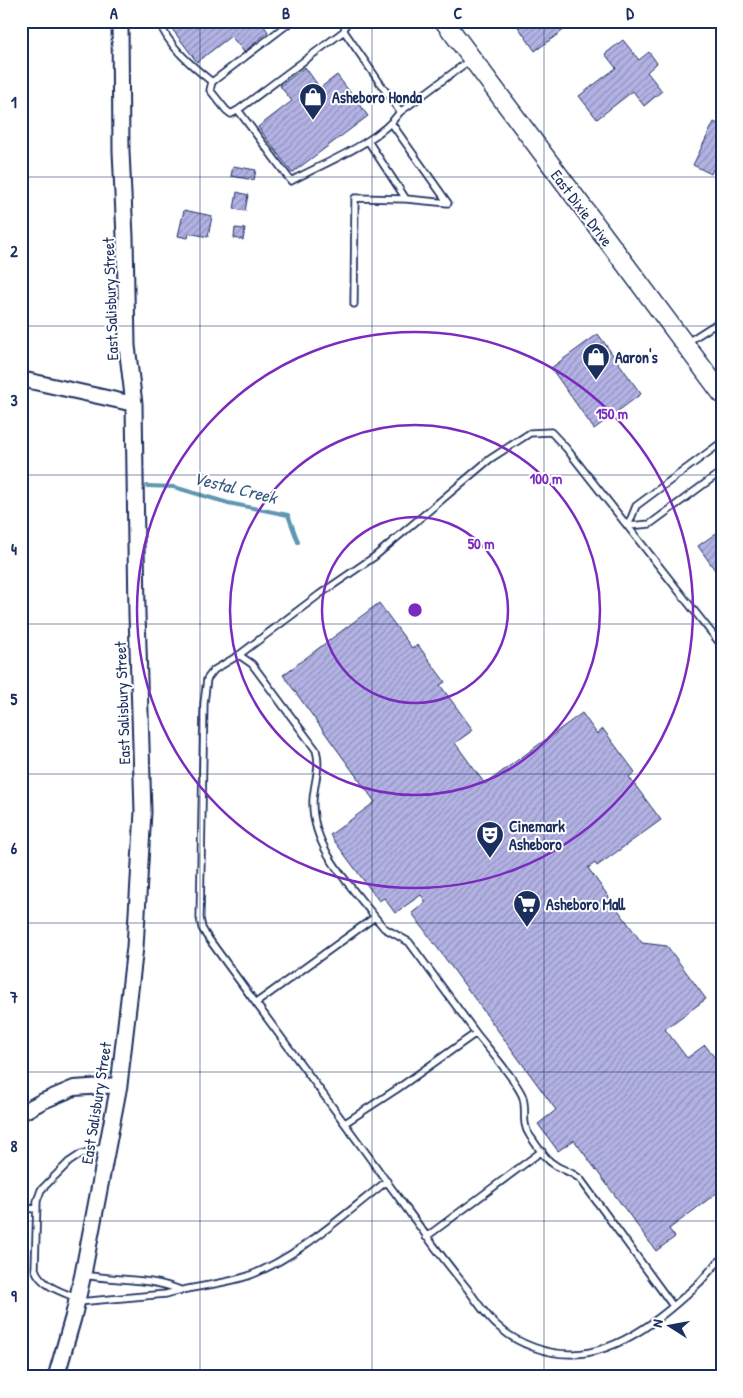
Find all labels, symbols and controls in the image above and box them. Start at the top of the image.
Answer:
text: A [110,2,118,24]
text: B [282,2,290,24]
text: C [454,2,463,24]
text: D [626,2,634,24]
shop icon: Asheboro Honda [298,82,328,121]
place label: Asheboro Honda [332,86,423,108]
text: 1 [11,91,17,113]
street label: East Dixie Drive [546,165,618,251]
street label: East Salisbury Street [97,237,123,361]
text: 2 [10,240,18,262]
shop icon: Aaron's [581,342,611,381]
place label: Aaron's [615,346,659,368]
text: 3 [10,389,18,411]
text: 150 m [596,403,628,424]
water label: Vestal Creek [191,465,281,510]
text: 100 m [530,468,562,489]
text: 50 m [468,533,494,554]
text: 4 [11,538,17,560]
centre of rings [406,601,424,619]
street label: East Salisbury Street [109,641,135,765]
text: 5 [11,688,18,710]
place label: Cinemark Asheboro [509,815,565,855]
theatre icon: Cinemark Asheboro [475,820,505,859]
text: 6 [11,837,18,859]
supermarket icon: Asheboro Mall [512,889,542,928]
place label: Asheboro Mall [546,893,626,915]
text: 7 [9,986,18,1008]
street label: East Salisbury Street [76,1040,117,1166]
text: 8 [11,1135,18,1157]
text: 9 [11,1285,17,1307]
north arrow [646,1300,696,1350]
text: N [647,1317,667,1329]

